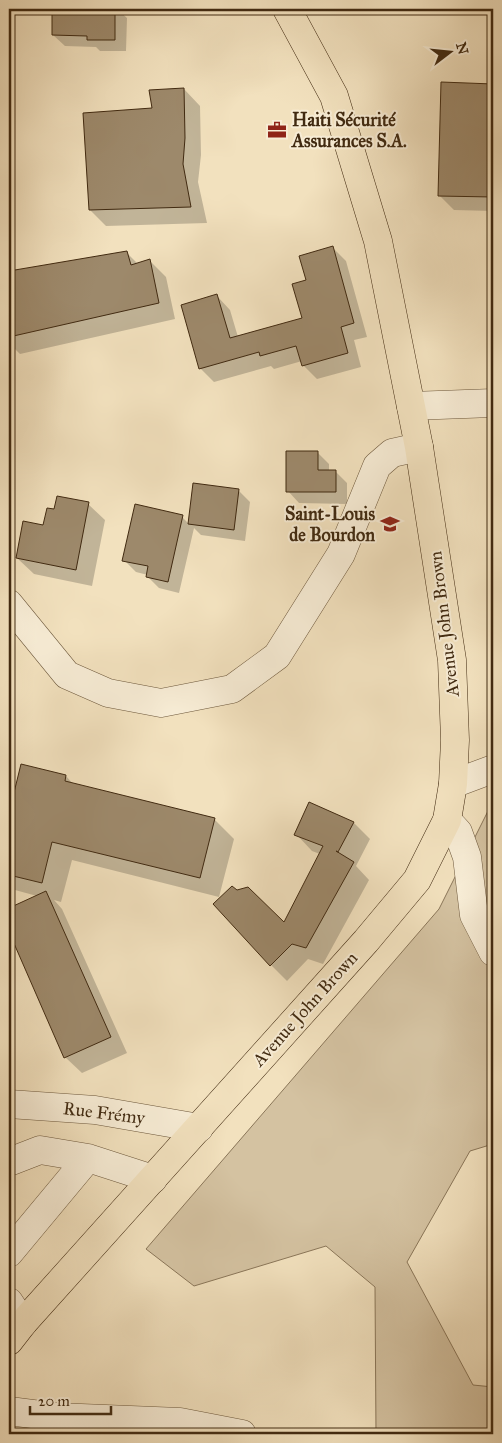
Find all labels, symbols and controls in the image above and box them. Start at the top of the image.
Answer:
north arrow [424,28,474,78]
text: N [452,41,472,57]
place label: Haiti Sécurité Assurances S.A. [291,109,407,152]
office icon: Haiti Sécurité Assurances S.A. [266,119,288,141]
place label: Saint-Louis de Bourdon [285,503,375,546]
school or university icon: Saint-Louis de Bourdon [379,513,401,535]
street label: Avenue John Brown [424,549,465,699]
street label: Avenue John Brown [247,947,363,1072]
street label: Rue Frémy [62,1097,147,1129]
scale bar [30,1383,111,1415]
text: 20 m [38,1392,70,1410]

